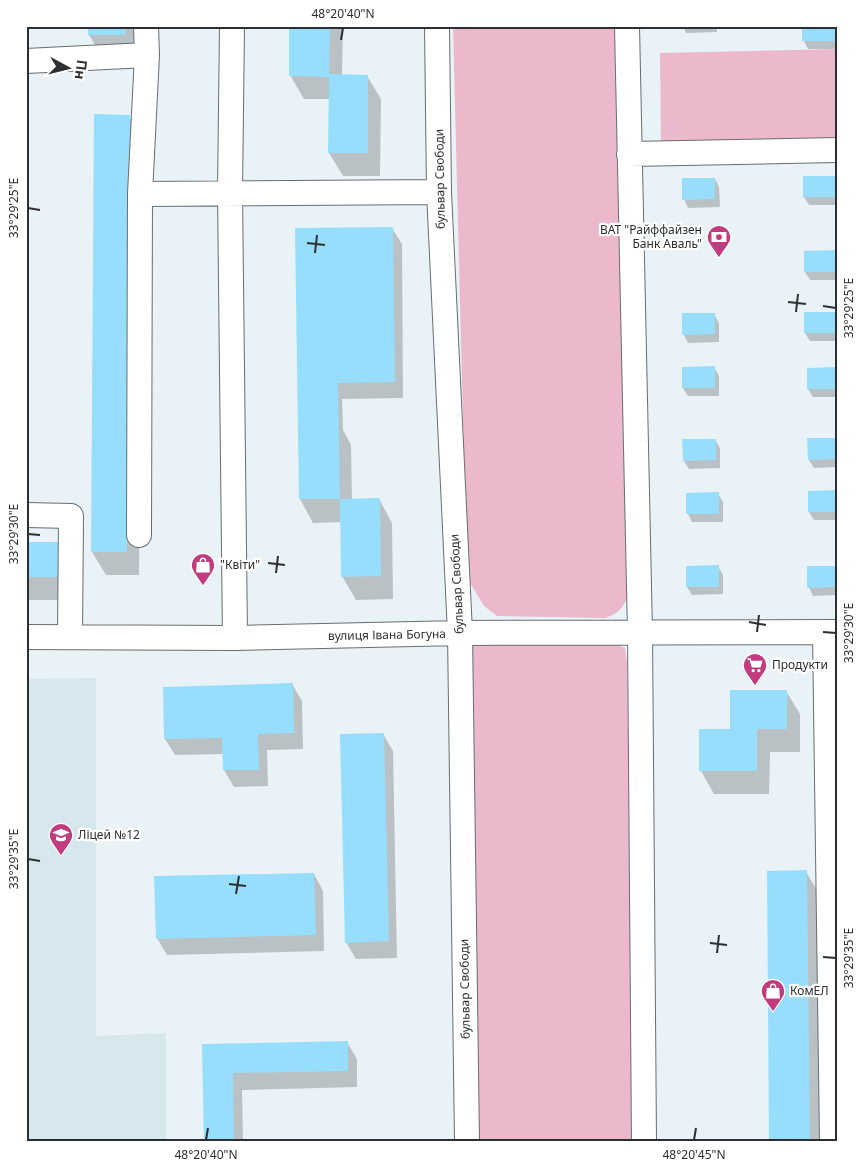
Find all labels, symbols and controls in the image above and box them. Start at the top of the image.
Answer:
text: 48°20'40"N [311,5,375,22]
north arrow [42,42,92,92]
text: Пн [71,59,92,81]
street label: бульвар Свободи [430,129,449,229]
text: 33°29'25"E [5,178,22,238]
place label: ВАТ "Райффайзен Банк Аваль" [600,221,702,252]
bank icon: ВАТ "Райффайзен Банк Аваль" [706,224,732,258]
text: 33°29'25"E [840,278,857,338]
text: 33°29'30"E [5,504,22,564]
street label: бульвар Свободи [445,534,468,635]
shop icon: "Квіти" [190,552,216,586]
place label: "Квіти" [220,556,260,573]
text: 33°29'30"E [840,603,857,663]
street label: вулиця Івана Богуна [328,625,446,644]
supermarket icon: Продукти [742,652,768,686]
place label: Продукти [772,656,828,673]
school or university icon: Ліцей №12 [48,822,74,856]
place label: Ліцей №12 [78,826,140,843]
text: 33°29'35"E [5,829,22,889]
text: 33°29'35"E [840,928,857,988]
street label: бульвар Свободи [455,939,474,1039]
shop icon: КомЕЛ [760,978,786,1012]
place label: КомЕЛ [790,982,829,999]
text: 48°20'40"N [174,1146,238,1163]
text: 48°20'45"N [662,1146,726,1163]

